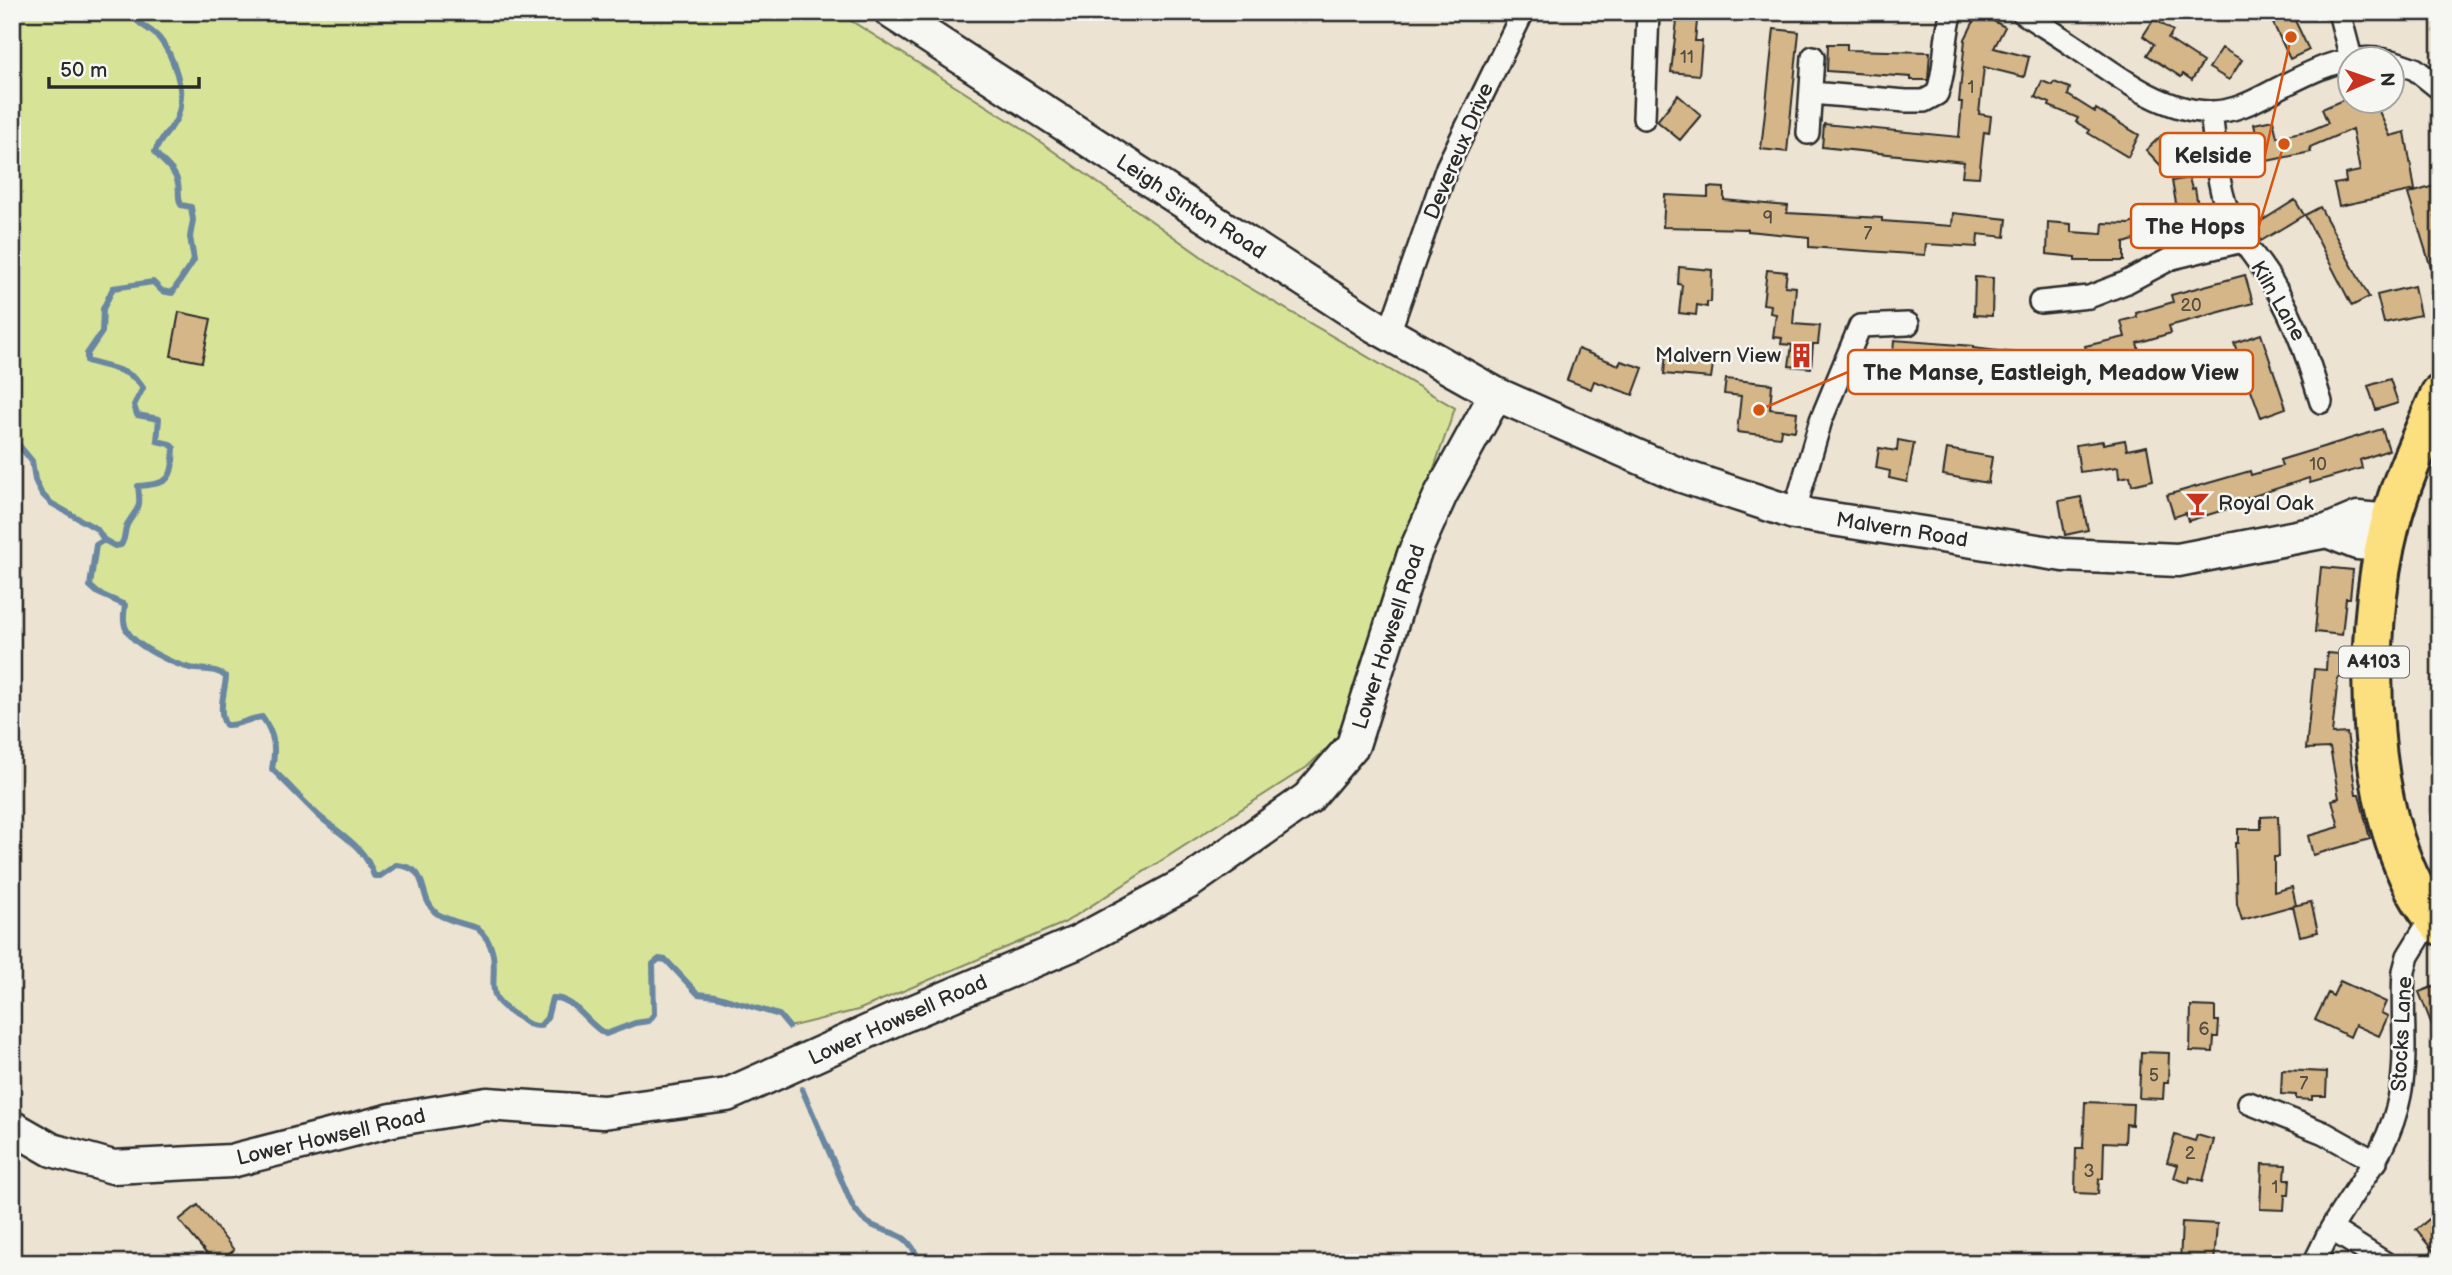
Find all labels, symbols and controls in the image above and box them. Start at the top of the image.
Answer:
scale bar [49,46,200,90]
north arrow [2336,46,2406,116]
house number: 11 [1680,47,1694,68]
text: 50 m [60,58,107,83]
text: N [2375,72,2398,87]
house number: 1 [1968,77,1974,98]
street label: Devereux Drive [1419,79,1499,223]
callout: Kelside [2160,133,2265,177]
text: Kelside [2174,142,2252,170]
street label: Leigh Sinton Road [1112,149,1270,265]
callout: The Hops [2131,204,2259,248]
house number: 9 [1763,208,1773,229]
text: The Hops [2145,213,2245,241]
house number: 7 [1864,223,1873,244]
street label: Kiln Lane [2245,257,2311,345]
house number: 20 [2180,295,2202,316]
building icon: Malvern View [1787,341,1815,369]
place label: Malvern View [1655,343,1781,368]
callout: The Manse, Eastleigh, Meadow View [1848,350,2253,394]
text: The Manse, Eastleigh, Meadow View [1863,359,2239,387]
house number: 10 [2309,454,2327,475]
bar icon: Royal Oak [2184,489,2212,517]
place label: Royal Oak [2218,491,2314,516]
street label: Malvern Road [1834,507,1970,553]
street label: Lower Howsell Road [1347,541,1431,733]
road number: A4103 [2339,646,2409,678]
street label: Lower Howsell Road [805,969,991,1071]
street label: Stocks Lane [2386,976,2418,1092]
house number: 6 [2199,1019,2210,1040]
house number: 5 [2149,1065,2159,1086]
house number: 7 [2300,1073,2309,1094]
street label: Lower Howsell Road [234,1103,428,1171]
house number: 2 [2185,1143,2196,1164]
house number: 3 [2083,1161,2095,1182]
house number: 1 [2272,1177,2278,1198]

